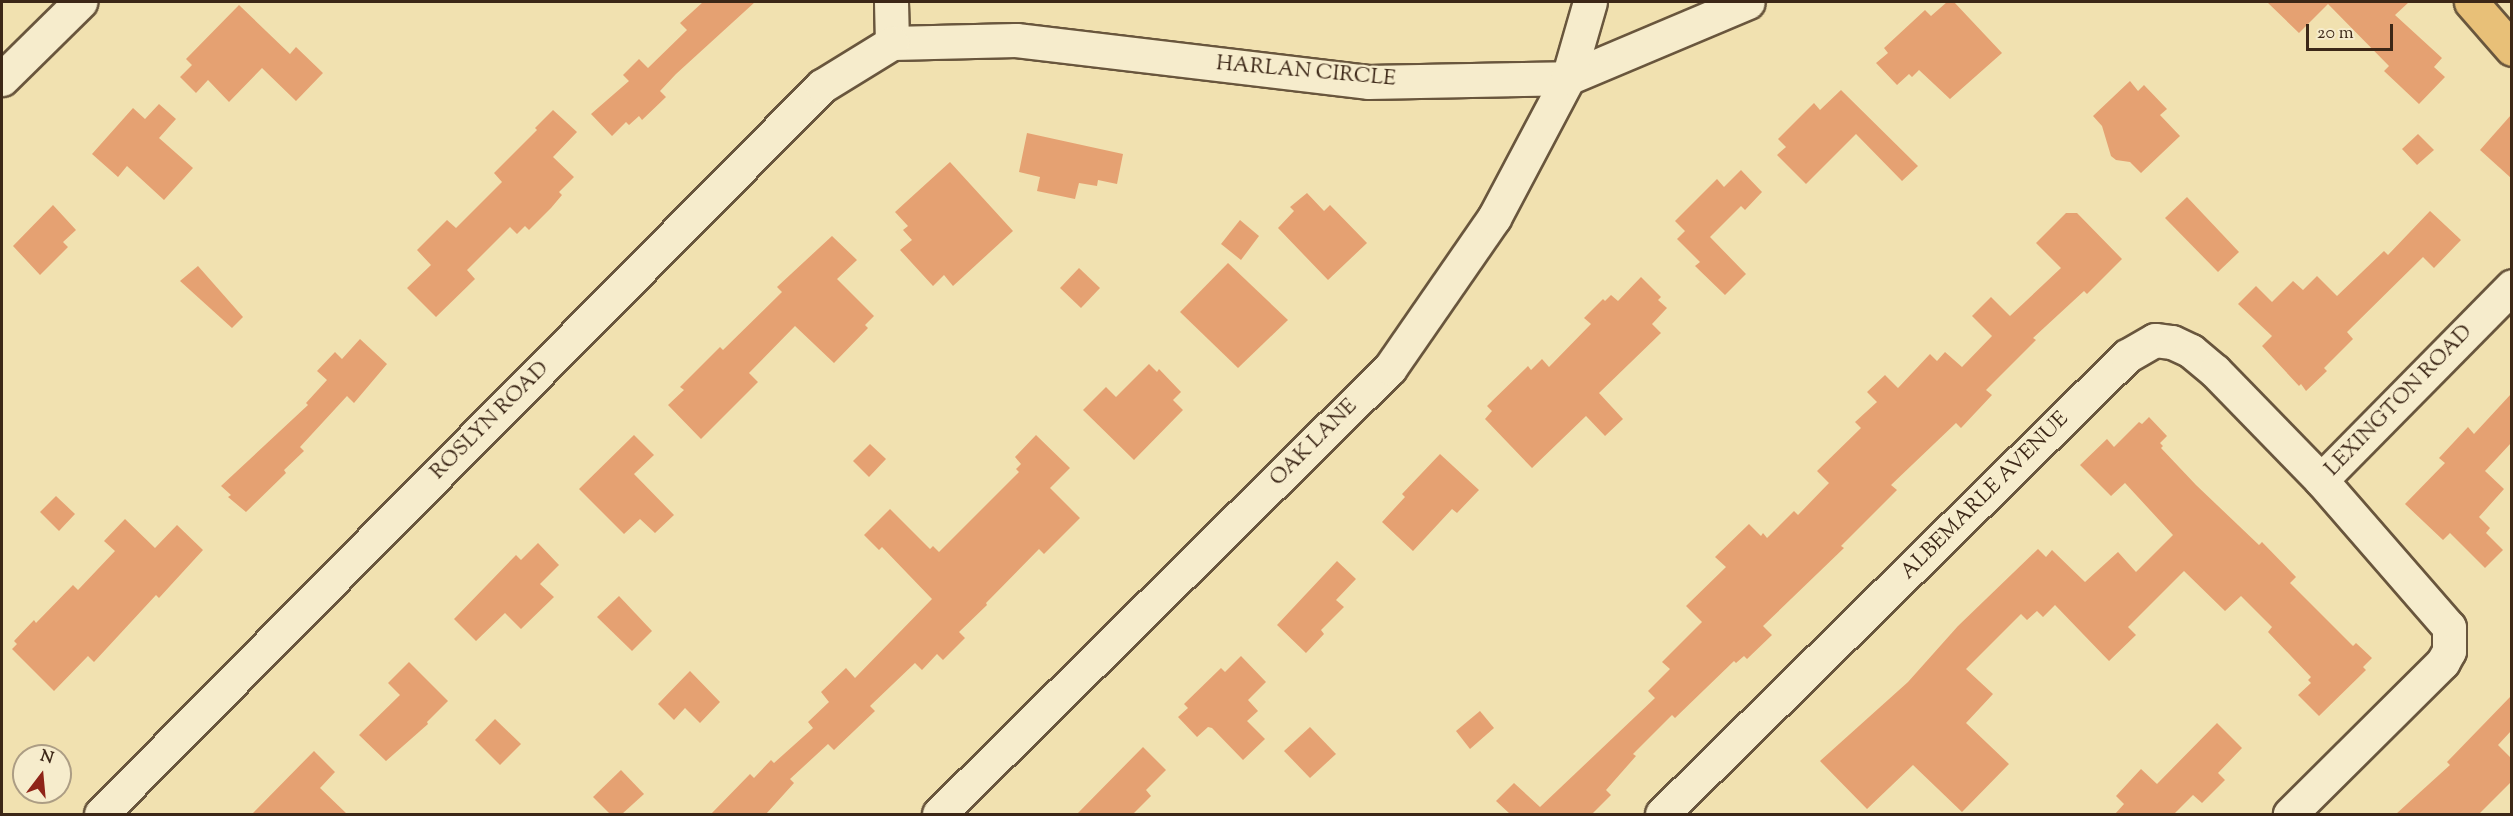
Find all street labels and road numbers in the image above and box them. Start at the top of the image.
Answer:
street label: HARLAN CIRCLE [1215,52,1397,92]
street label: LEXINGTON ROAD [2320,320,2478,482]
street label: ROSLYN ROAD [426,357,554,485]
street label: OAK LANE [1265,394,1363,492]
street label: ALBEMARLE AVENUE [1896,407,2074,585]

